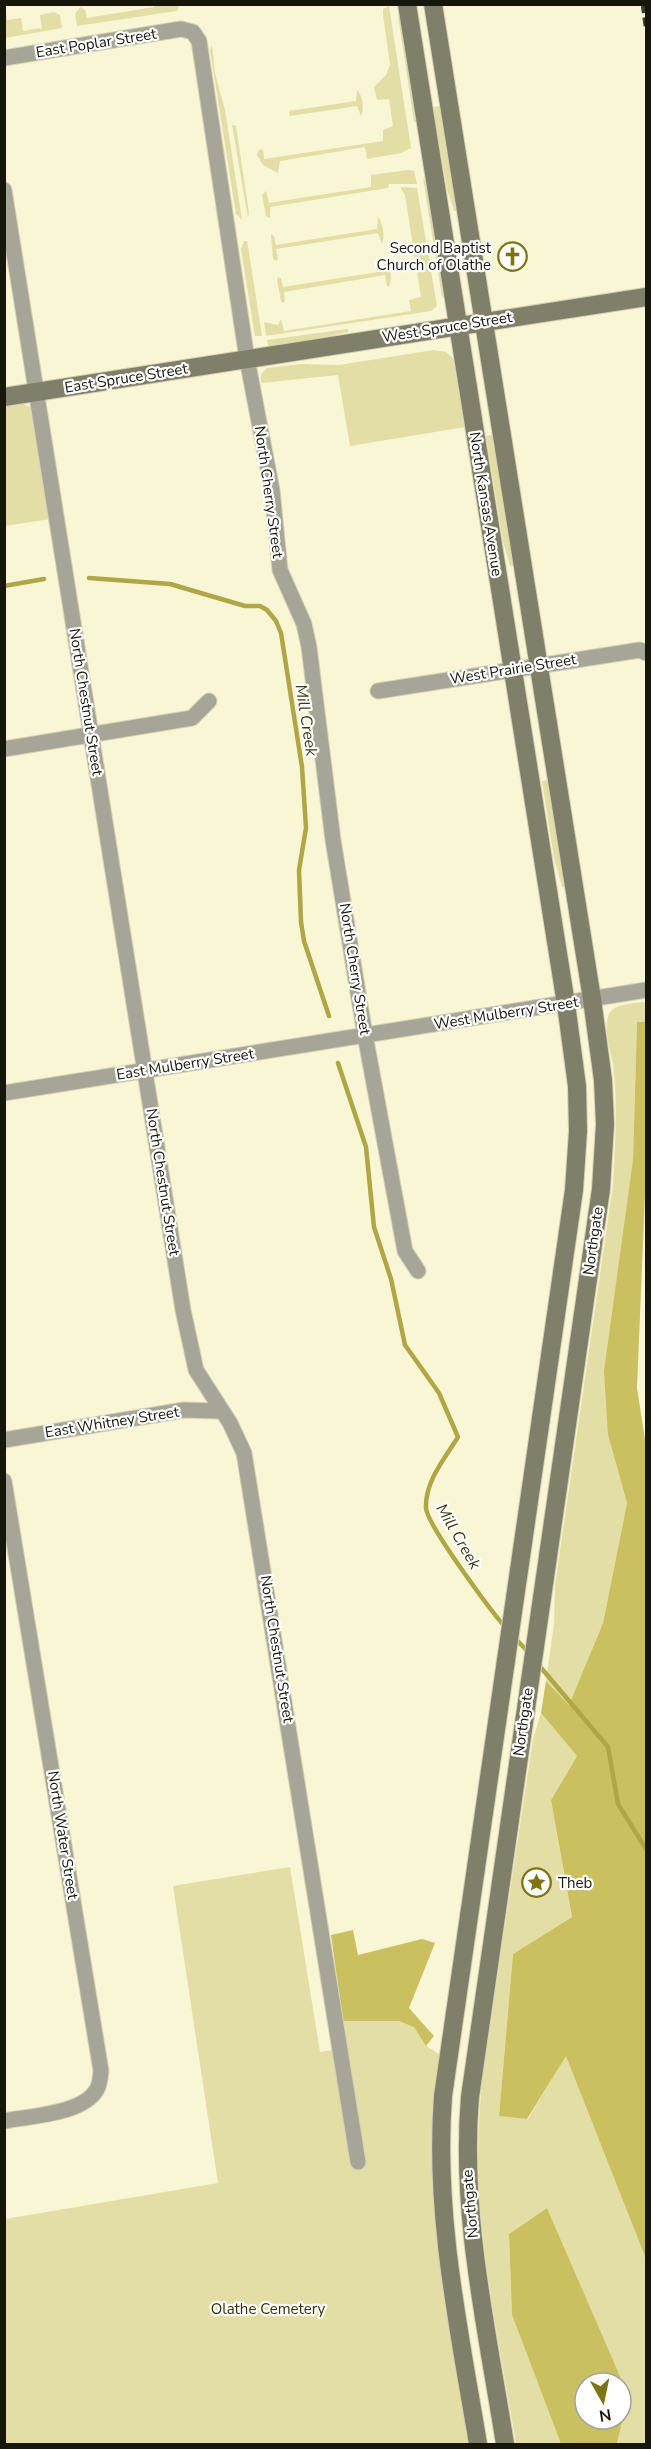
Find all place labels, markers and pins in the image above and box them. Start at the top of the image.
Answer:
place label: Second Baptist Church of Olathe [377,238,492,275]
church icon: Second Baptist Church of Olathe [496,241,528,273]
place icon: Theb [521,1867,553,1899]
place label: Theb [558,1873,593,1893]

